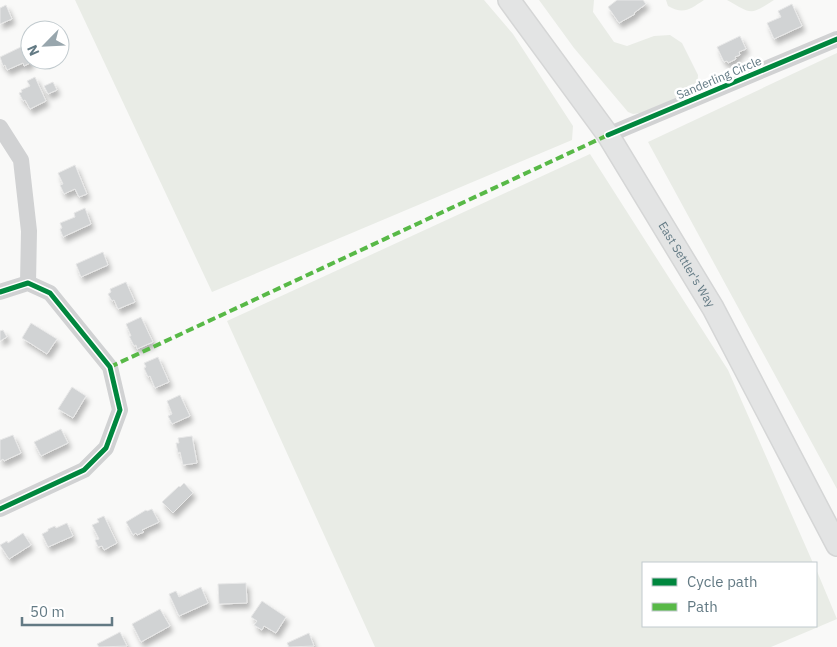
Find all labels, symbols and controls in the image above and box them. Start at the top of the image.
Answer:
north arrow [20,20,70,70]
text: N [23,42,43,59]
street label: Sanderling Circle [674,53,764,102]
street label: East Settler's Way [655,219,719,310]
legend [642,562,817,627]
text: Cycle path [687,572,758,591]
scale bar [22,594,112,626]
text: Path [687,597,718,616]
text: 50 m [30,602,65,621]

